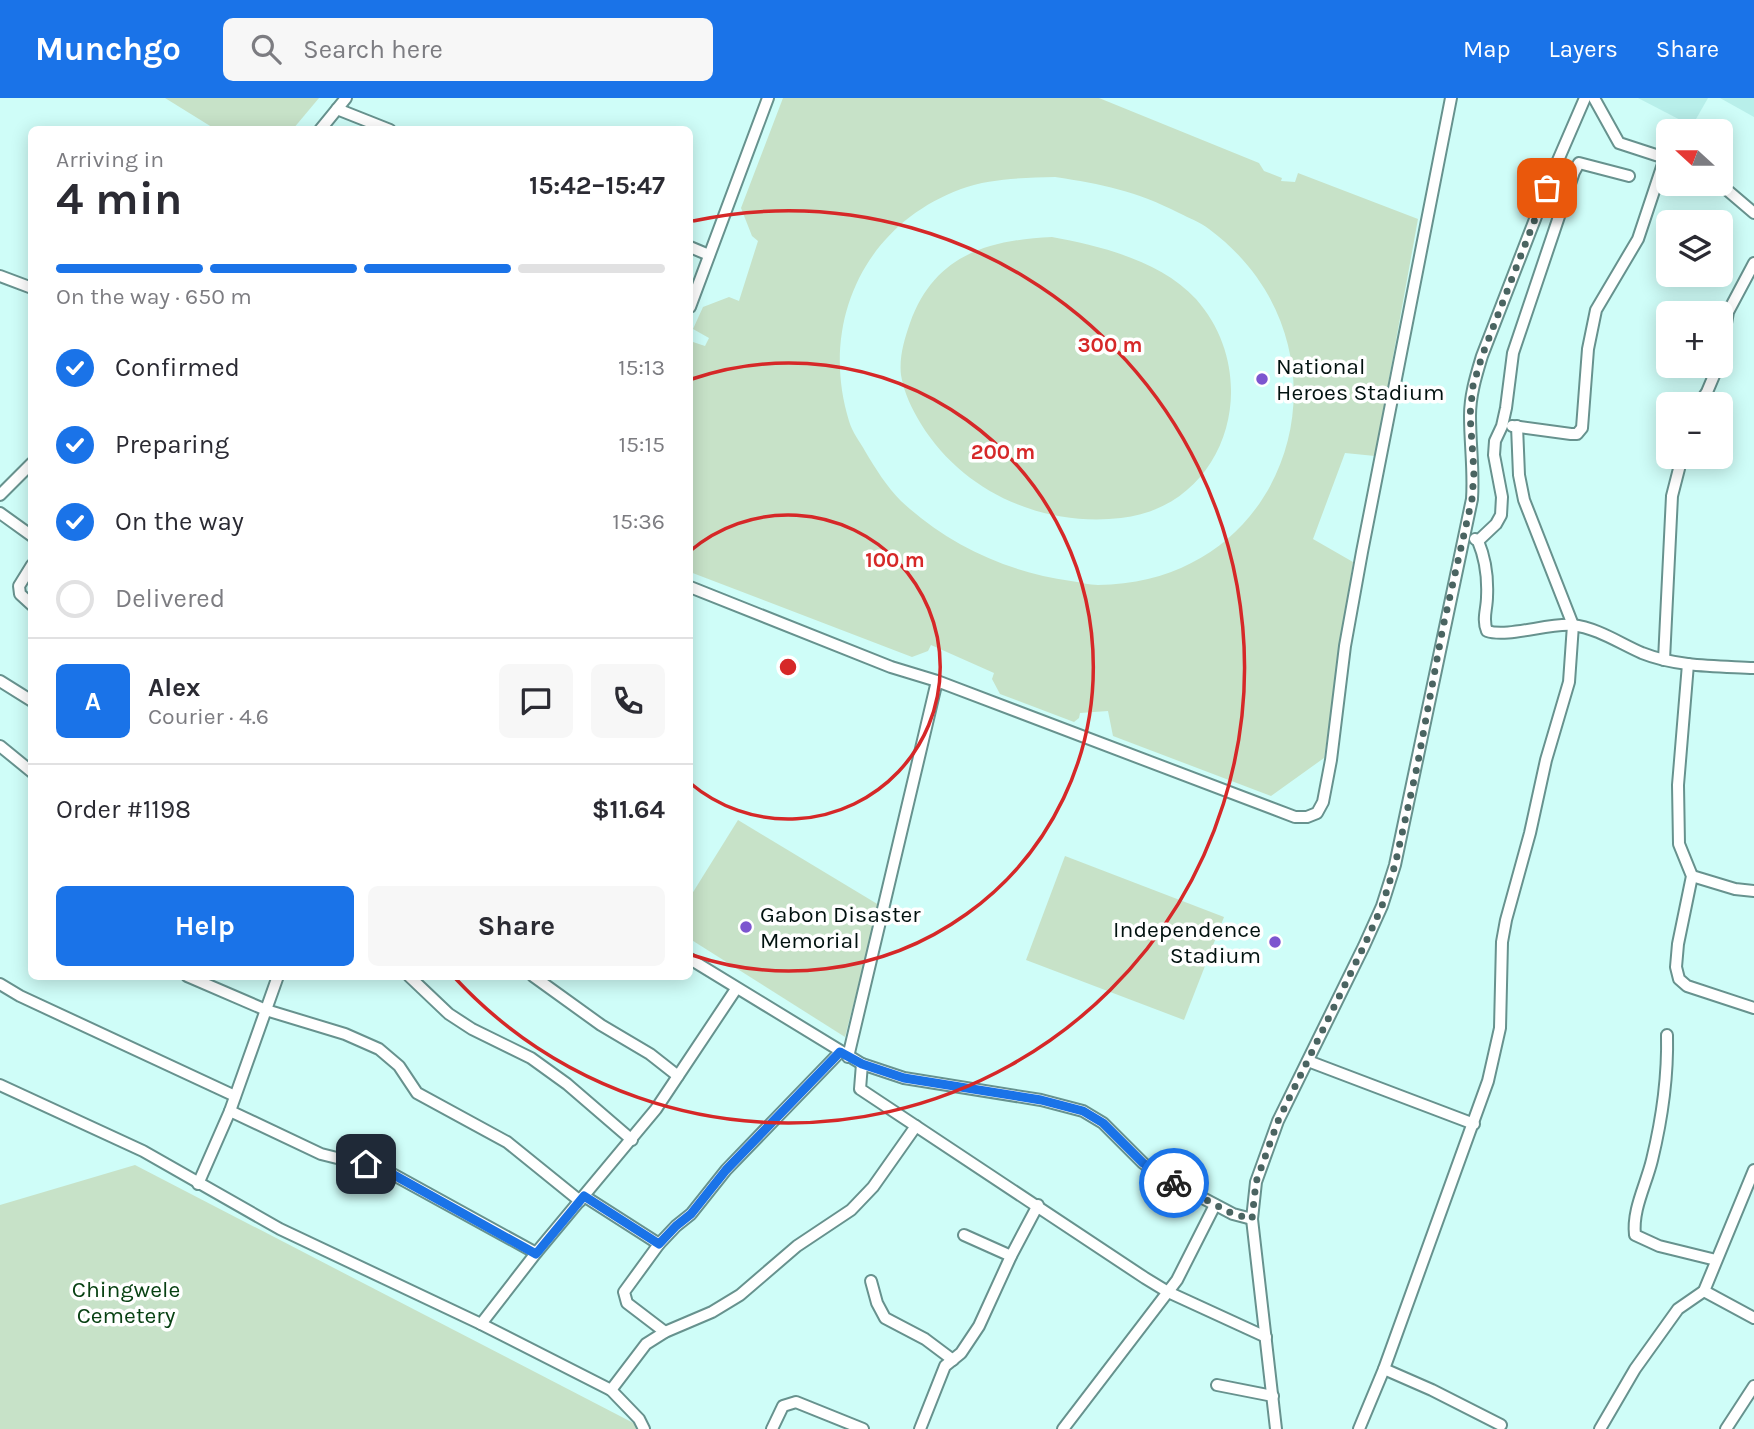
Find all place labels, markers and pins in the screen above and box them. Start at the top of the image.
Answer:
pin [1517,158,1577,218]
place label: National Heroes Stadium [1276,353,1445,406]
marker: National Heroes Stadium [1254,371,1270,387]
centre of rings [776,655,800,679]
place label: Gabon Disaster Memorial [760,901,921,954]
place label: Independence Stadium [1113,916,1261,969]
marker: Gabon Disaster Memorial [738,919,754,935]
marker: Independence Stadium [1267,934,1283,950]
pin [336,1134,396,1194]

